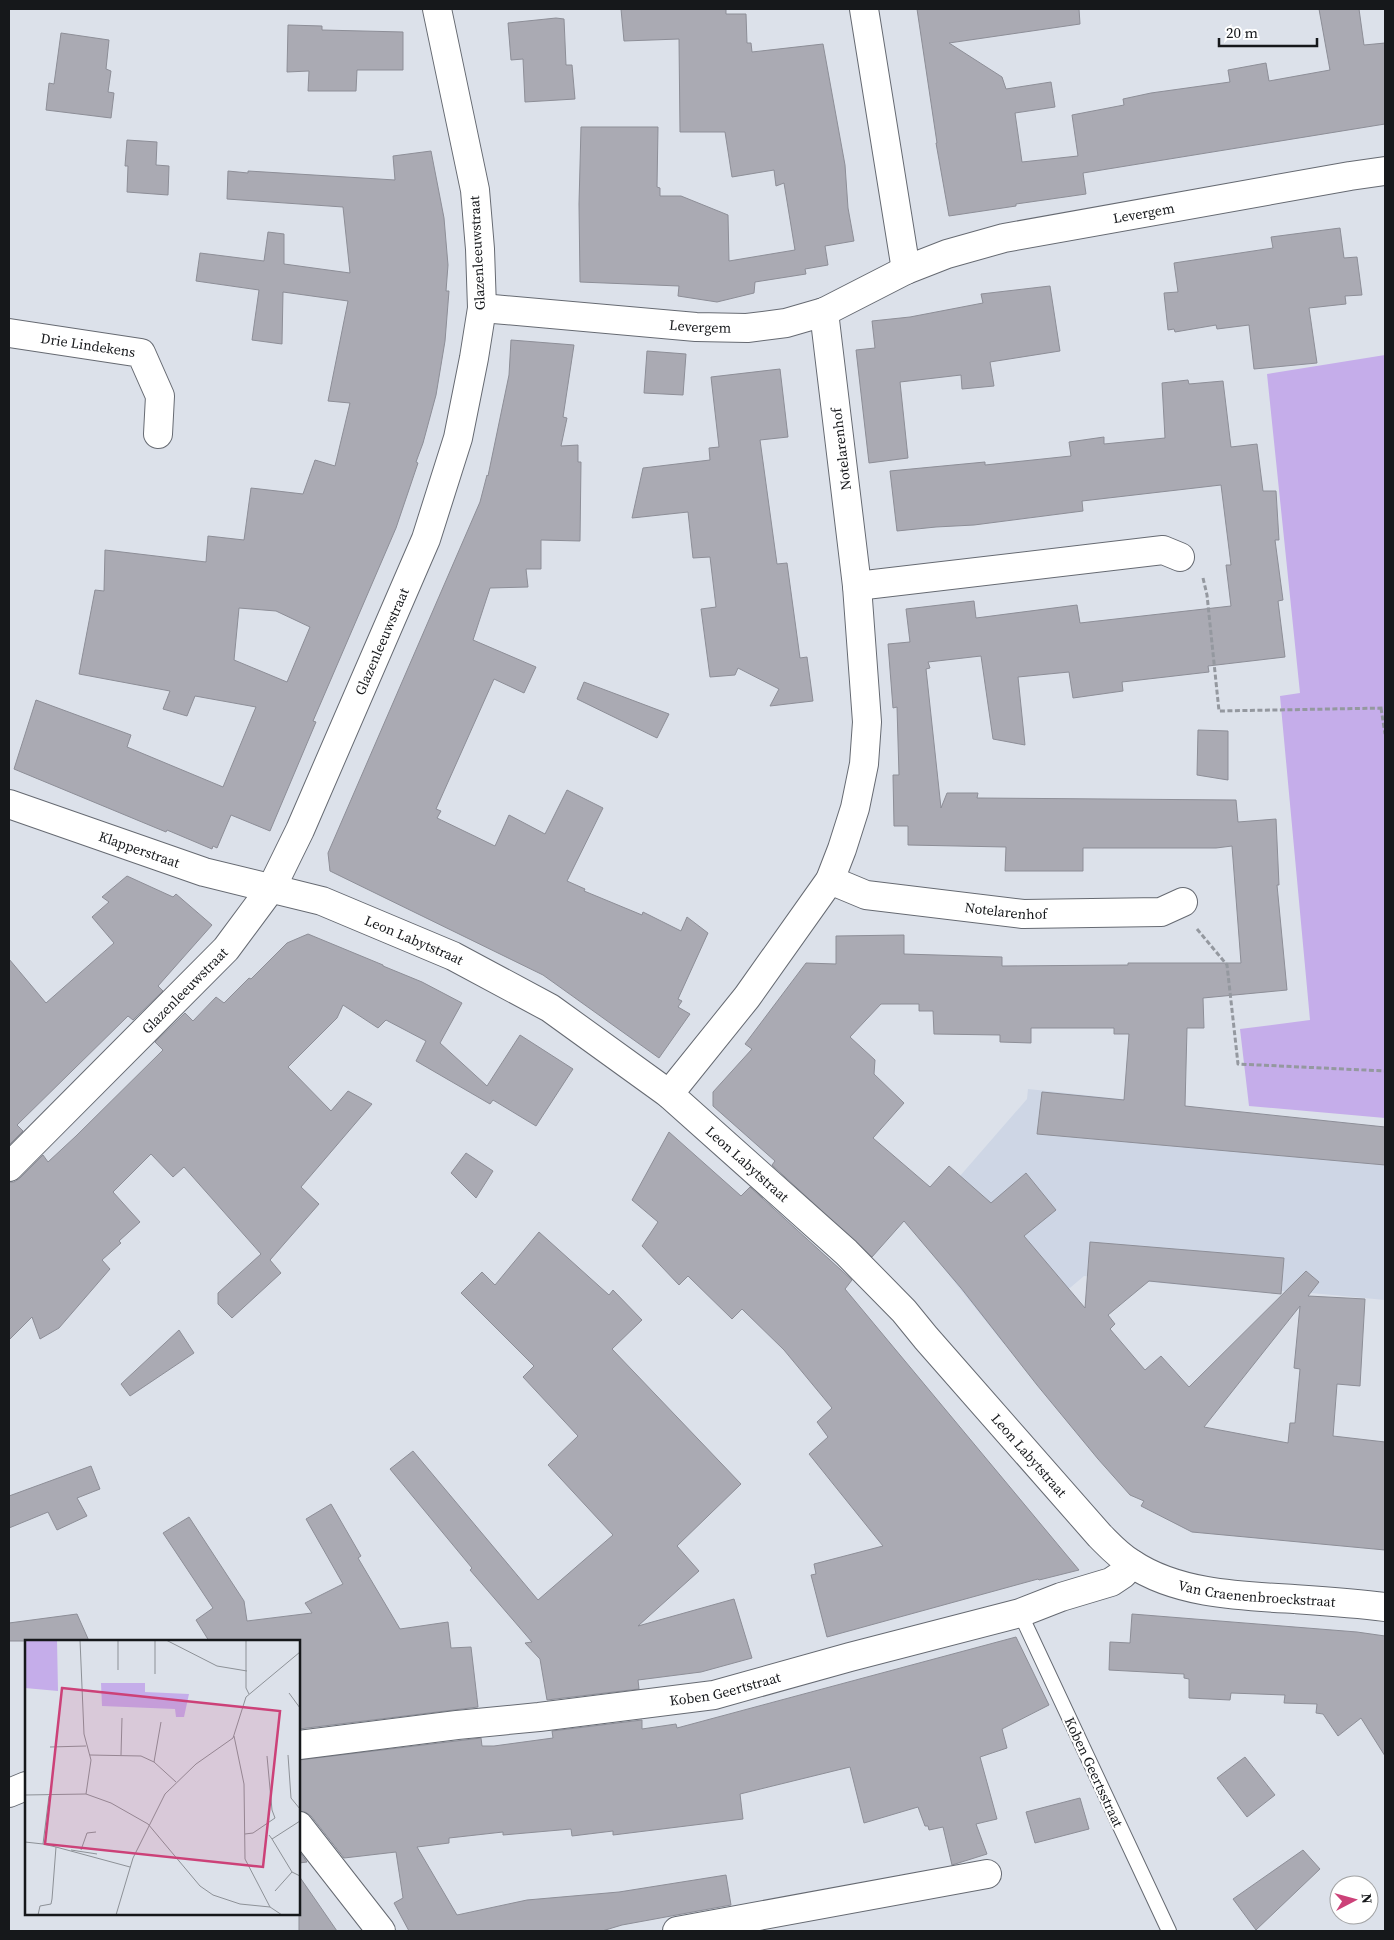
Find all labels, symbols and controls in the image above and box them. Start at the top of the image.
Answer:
scale bar [1219,15,1316,47]
text: 20 m [1226,22,1258,43]
street label: Glazenleeuwstraat [464,195,490,311]
street label: Levergem [1111,198,1176,228]
street label: Levergem [668,315,732,338]
street label: Drie Lindekens [39,328,137,362]
street label: Notelarenhof [826,406,856,491]
street label: Glazenleeuwstraat [350,584,414,698]
street label: Klapperstraat [96,826,183,873]
street label: Notelarenhof [964,897,1048,924]
street label: Leon Labytstraat [362,910,468,970]
street label: Glazenleeuwstraat [137,942,233,1038]
street label: Leon Labytstraat [701,1121,794,1207]
street label: Leon Labytstraat [987,1409,1072,1502]
street label: Van Craenenbroeckstraat [1176,1575,1337,1612]
inset map [25,1640,300,1915]
street label: Koben Geertstraat [668,1667,783,1711]
street label: Koben Geertsstraat [1060,1714,1128,1831]
north arrow [1329,1875,1379,1925]
text: N [1356,1893,1377,1905]

